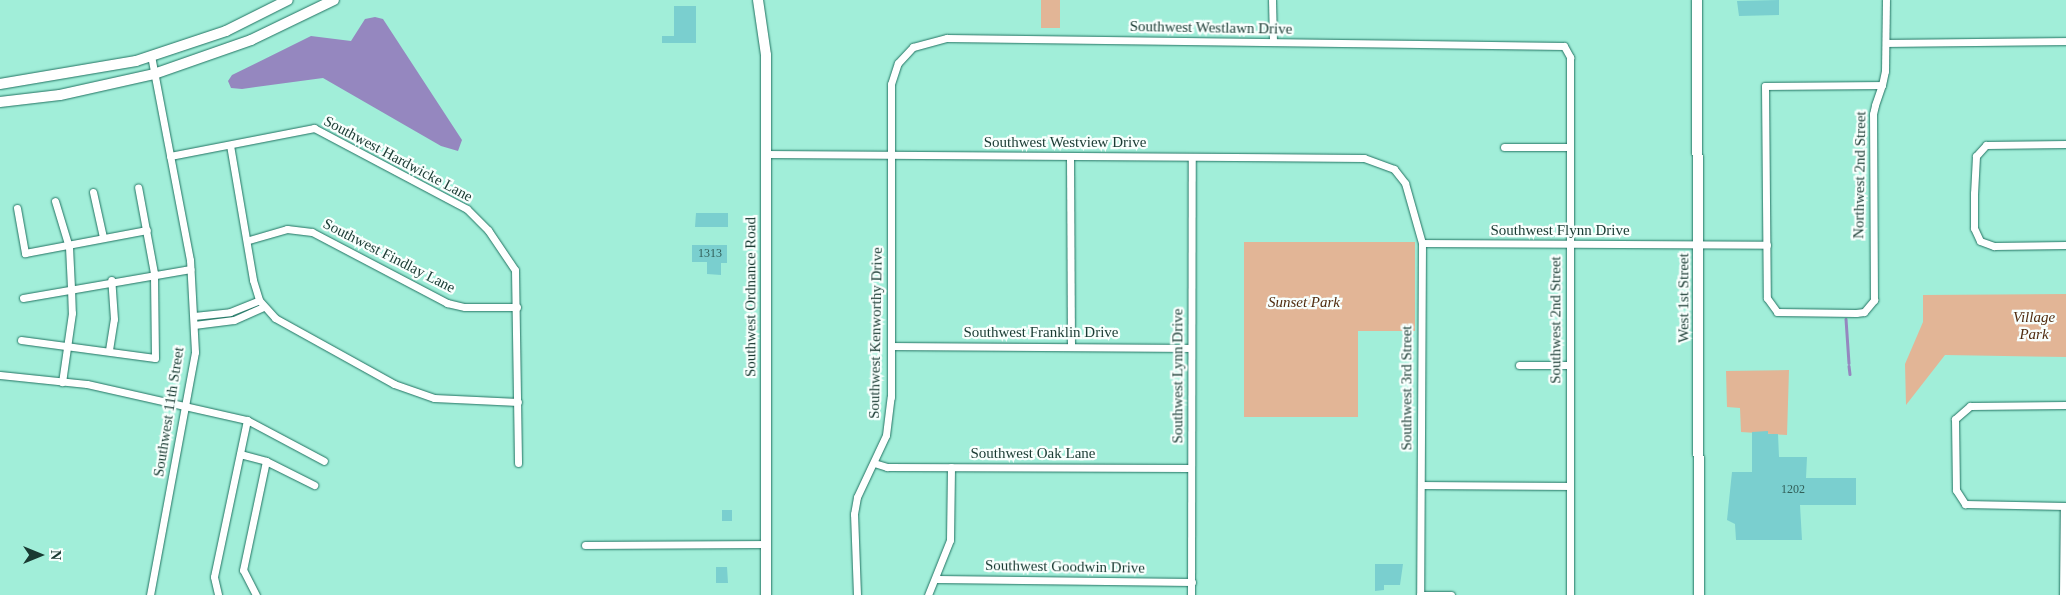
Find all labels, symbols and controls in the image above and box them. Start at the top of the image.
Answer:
street label: Southwest Westlawn Drive [1129,18,1293,38]
street label: Northwest 2nd Street [1850,111,1870,239]
street label: Southwest Hardwicke Lane [321,112,475,206]
street label: Southwest Westview Drive [984,134,1146,152]
street label: Southwest Findlay Lane [320,215,458,297]
street label: Southwest Ordnance Road [742,217,760,377]
street label: Southwest Flynn Drive [1490,222,1630,240]
house number: 1313 [698,247,722,261]
street label: Southwest Kenworthy Drive [866,247,886,419]
street label: West 1st Street [1675,253,1693,343]
street label: Southwest 2nd Street [1547,256,1565,384]
park label: Sunset Park [1268,294,1340,312]
park label: Village Park [2013,308,2055,343]
street label: Southwest Lynn Drive [1169,309,1187,443]
street label: Southwest Franklin Drive [964,324,1118,342]
street label: Southwest 3rd Street [1398,326,1416,450]
street label: Southwest 11th Street [150,346,188,478]
street label: Southwest Oak Lane [971,445,1095,463]
house number: 1202 [1781,483,1805,497]
north arrow [15,530,65,580]
text: N [48,550,63,560]
street label: Southwest Goodwin Drive [985,557,1145,577]

